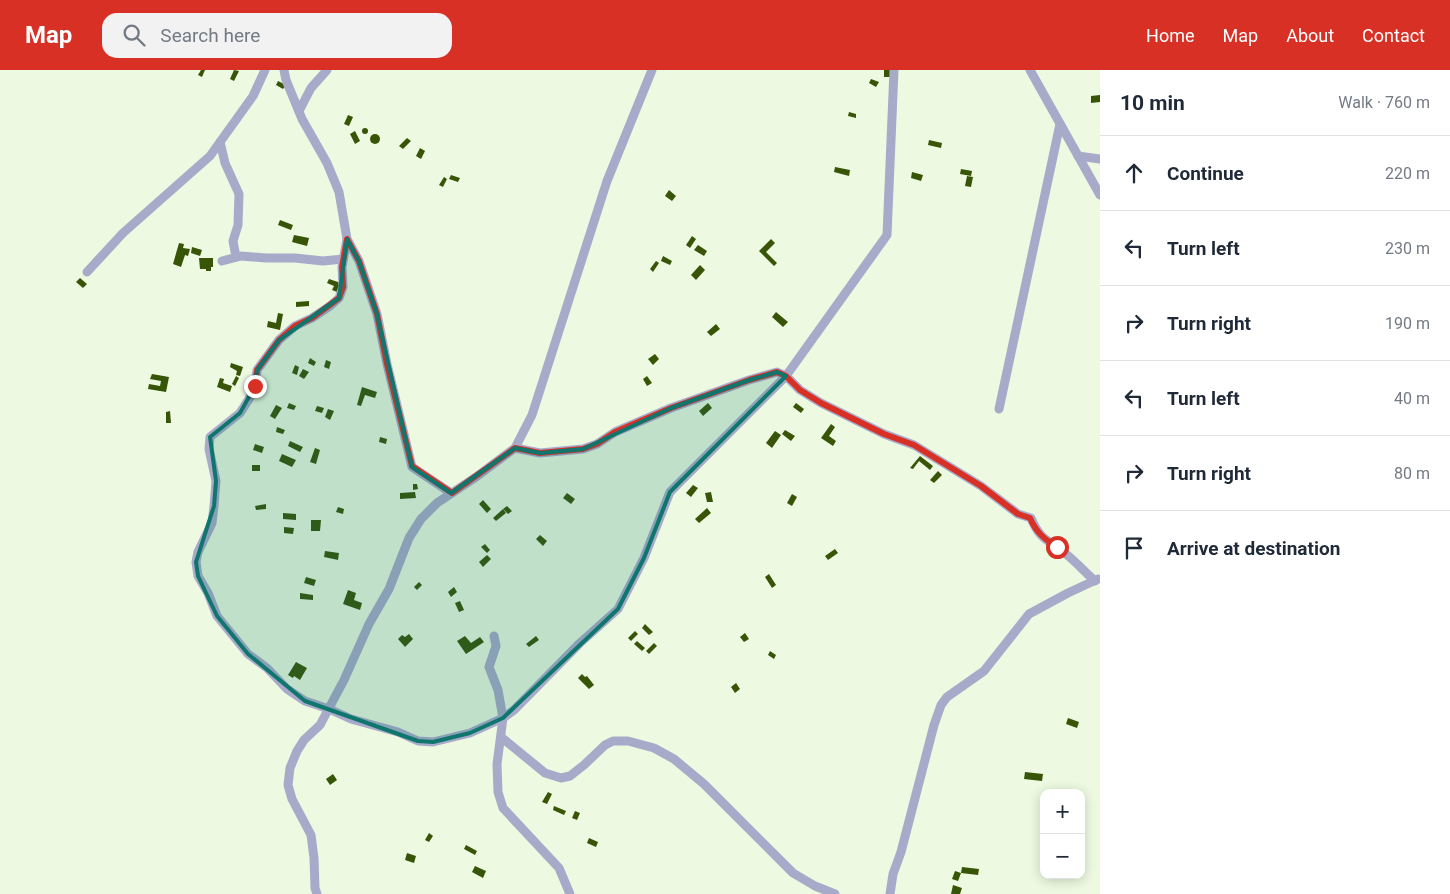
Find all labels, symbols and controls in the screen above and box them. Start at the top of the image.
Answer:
search box [102,13,452,58]
text: Map [25,21,72,49]
icon: search [120,21,148,49]
text: Search here [160,24,260,47]
text: Home [1146,25,1195,46]
text: Map [1223,25,1258,46]
text: About [1286,25,1334,46]
text: Contact [1362,25,1425,46]
text: 10 min [1120,91,1185,115]
text: Walk · 760 m [1338,93,1430,112]
icon: ahead [1120,159,1148,187]
text: Continue [1167,162,1244,185]
text: 220 m [1385,164,1430,183]
icon: left [1120,234,1148,262]
text: Turn left [1167,237,1240,260]
text: 230 m [1385,239,1430,258]
icon: right [1120,309,1148,337]
text: Turn right [1167,312,1251,335]
text: 190 m [1385,314,1430,333]
route end [244,375,267,398]
icon: left [1120,384,1148,412]
text: Turn left [1167,387,1240,410]
text: 40 m [1394,389,1430,408]
icon: right [1120,459,1148,487]
text: Turn right [1167,462,1251,485]
text: 80 m [1394,464,1430,483]
icon: arrive [1120,534,1148,562]
route start [1046,536,1069,559]
text: Arrive at destination [1167,537,1340,560]
map controls [1040,789,1085,879]
button: + [1040,789,1085,834]
button: − [1040,834,1085,879]

